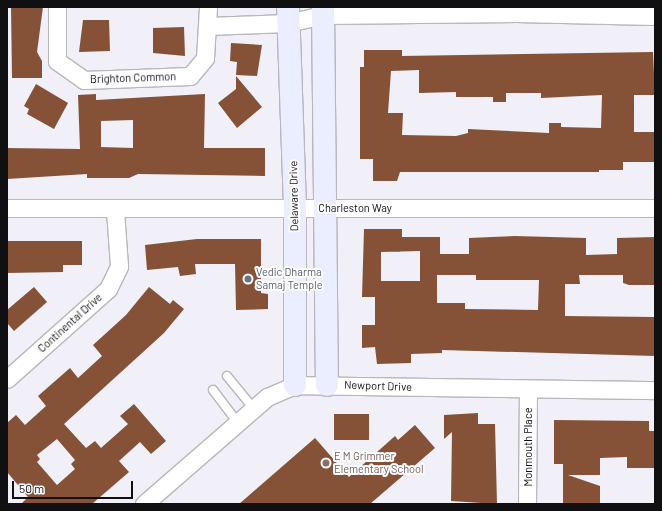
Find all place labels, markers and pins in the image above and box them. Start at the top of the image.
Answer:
place label: Vedic Dharma Samaj Temple [256,266,323,292]
marker: Vedic Dharma Samaj Temple [243,274,253,284]
place label: E M Grimmer Elementary School [334,450,424,476]
marker: E M Grimmer Elementary School [321,458,331,468]

